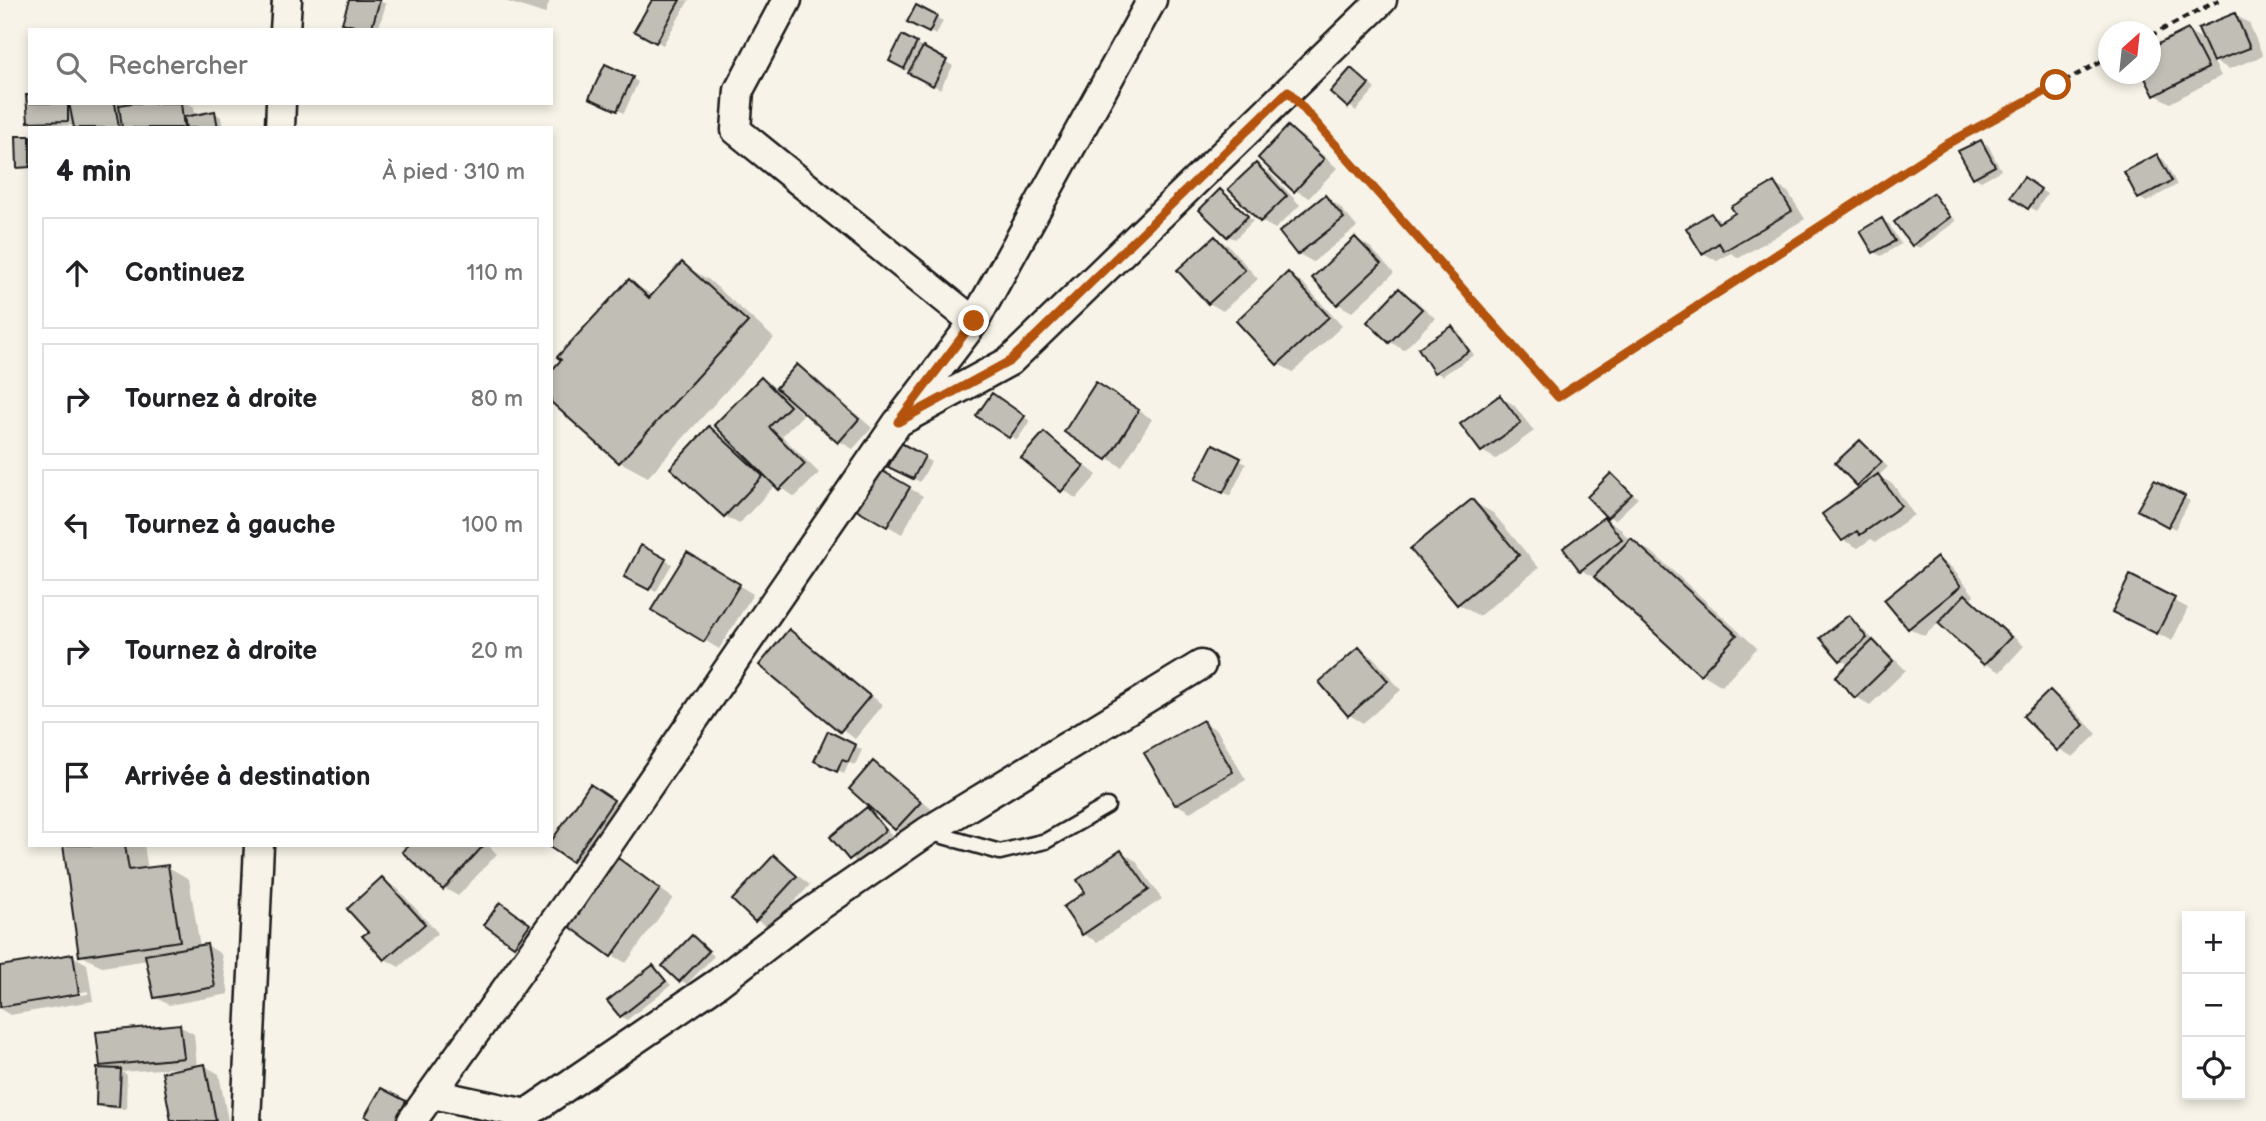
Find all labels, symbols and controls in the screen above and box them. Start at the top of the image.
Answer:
north arrow [2098,21,2161,84]
search box [28,28,553,105]
icon: search [52,48,90,86]
text: Rechercher [108,51,247,82]
route start [2040,69,2071,100]
text: 4 min [56,154,131,190]
text: À pied · 310 m [382,158,525,186]
icon: ahead [58,254,96,292]
text: Continuez [125,258,245,289]
text: 110 m [466,259,523,287]
route end [958,305,989,336]
icon: right [58,380,96,418]
text: Tournez à droite [125,384,317,415]
text: 80 m [471,385,523,413]
icon: left [58,506,96,544]
text: Tournez à gauche [125,510,336,541]
text: 100 m [462,511,523,539]
icon: right [58,632,96,670]
text: Tournez à droite [125,636,317,667]
text: 20 m [471,637,523,665]
icon: arrive [58,758,96,796]
text: Arrivée à destination [125,762,371,793]
map controls [2182,911,2245,1100]
button: + [2182,911,2245,974]
button: − [2182,974,2245,1037]
button: locate [2182,1037,2245,1100]

